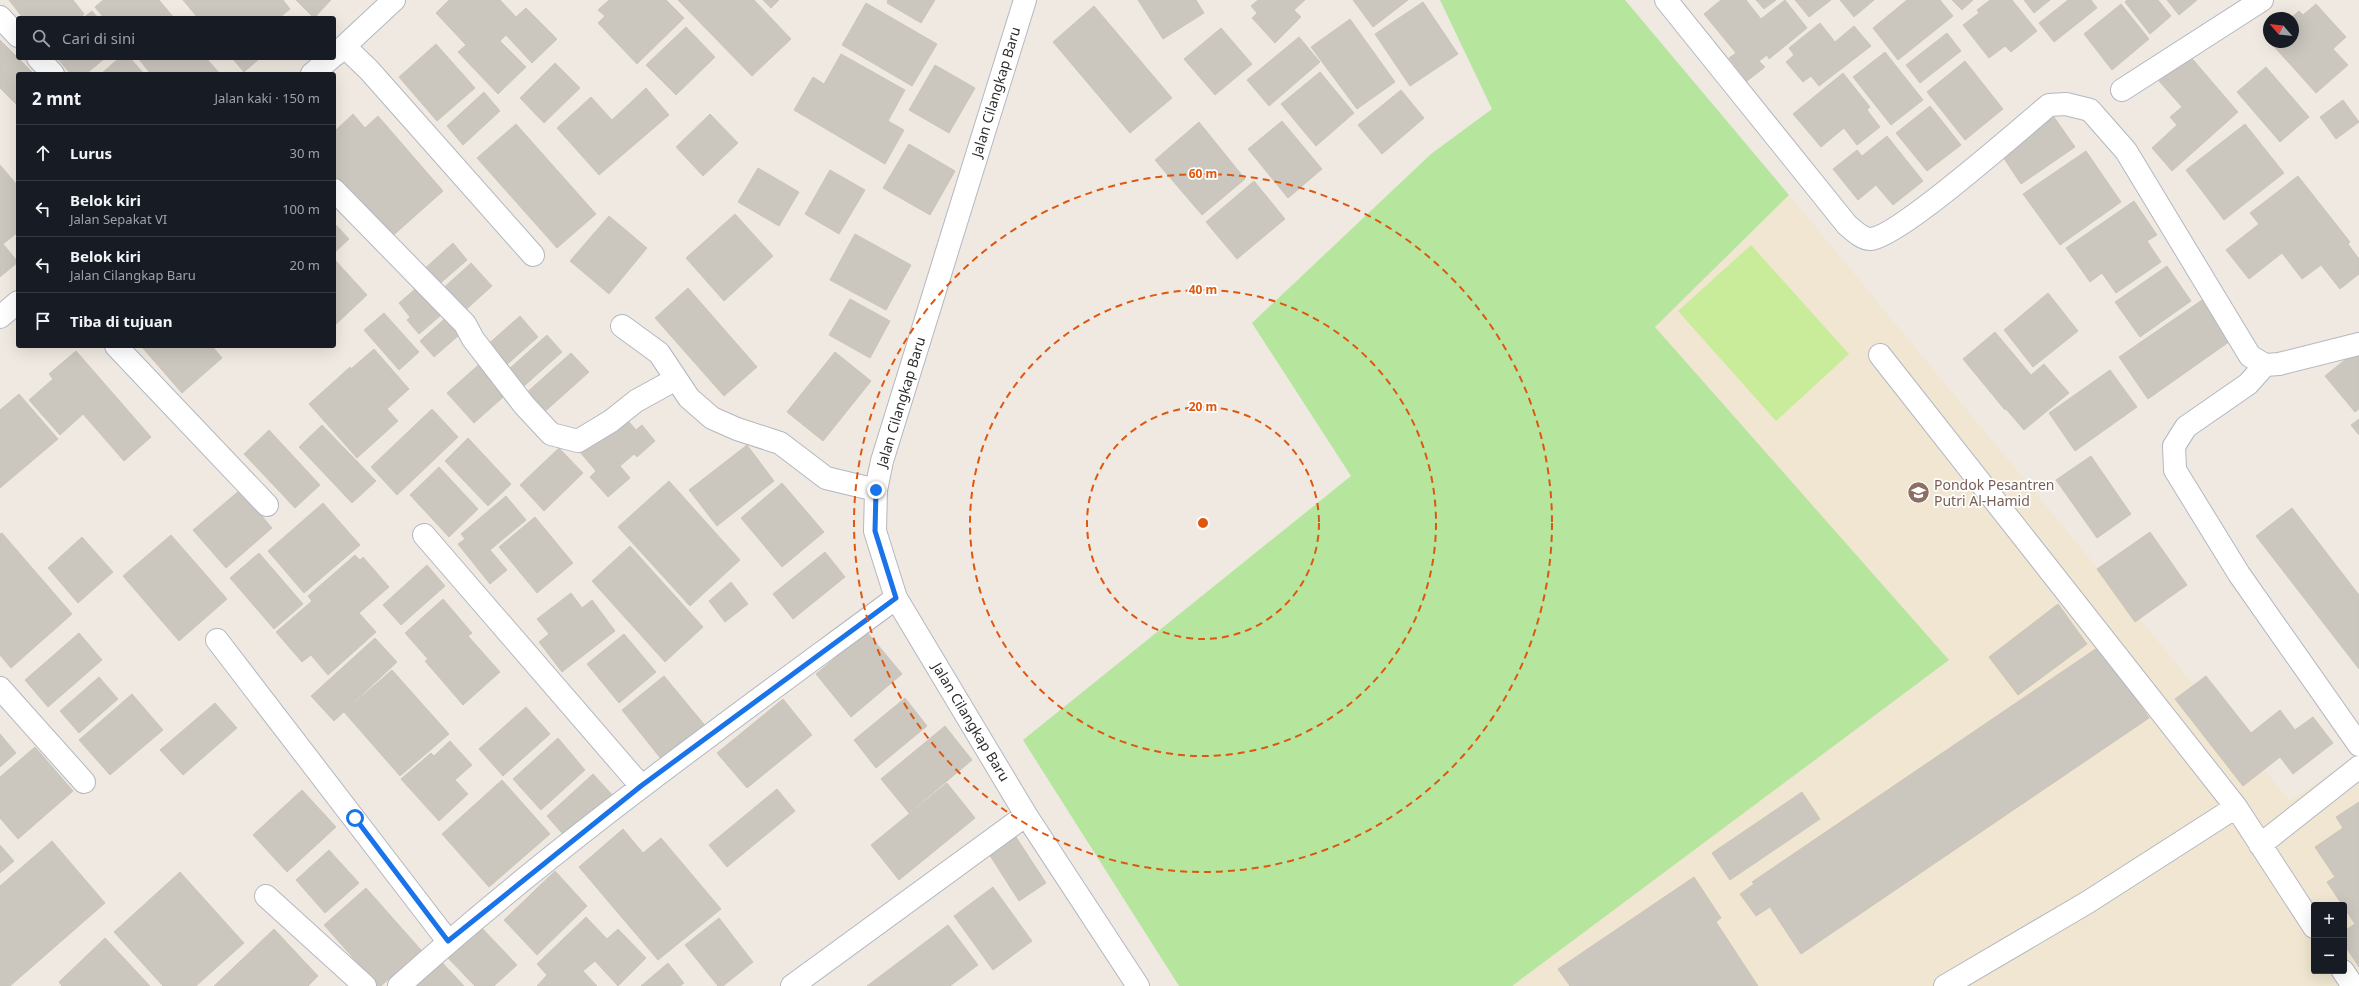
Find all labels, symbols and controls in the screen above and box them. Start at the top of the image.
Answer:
north arrow [2263,12,2299,48]
search box [16,16,336,60]
street label: Jalan Cilangkap Baru [966,24,1024,161]
icon: search [30,27,52,49]
text: Cari di sini [62,28,135,48]
text: 2 mnt [32,87,81,110]
text: Jalan kaki · 150 m [214,89,320,107]
icon: ahead [32,142,54,164]
text: Lurus [70,143,112,163]
text: 30 m [290,144,320,162]
text: 60 m [1189,165,1217,182]
text: Belok kiri [70,190,141,210]
icon: left [32,198,54,220]
text: 100 m [282,200,320,218]
text: Jalan Sepakat VI [70,210,167,228]
text: Belok kiri [70,246,141,266]
icon: left [32,254,54,276]
text: 20 m [290,256,320,274]
text: Jalan Cilangkap Baru [70,266,196,284]
text: 40 m [1189,281,1217,298]
icon: arrive [32,310,54,332]
text: Tiba di tujuan [70,311,173,331]
street label: Jalan Cilangkap Baru [871,334,929,471]
text: 20 m [1189,398,1217,415]
place label: Pondok Pesantren Putri Al-Hamid [1934,475,2054,510]
school or university icon: Pondok Pesantren Putri Al-Hamid [1906,480,1932,506]
route end [867,481,885,499]
centre of rings [1196,516,1210,530]
street label: Jalan Cilangkap Baru [927,657,1014,785]
route start [346,809,364,827]
map controls [2311,902,2347,974]
button: + [2311,902,2347,938]
button: − [2311,938,2347,974]

